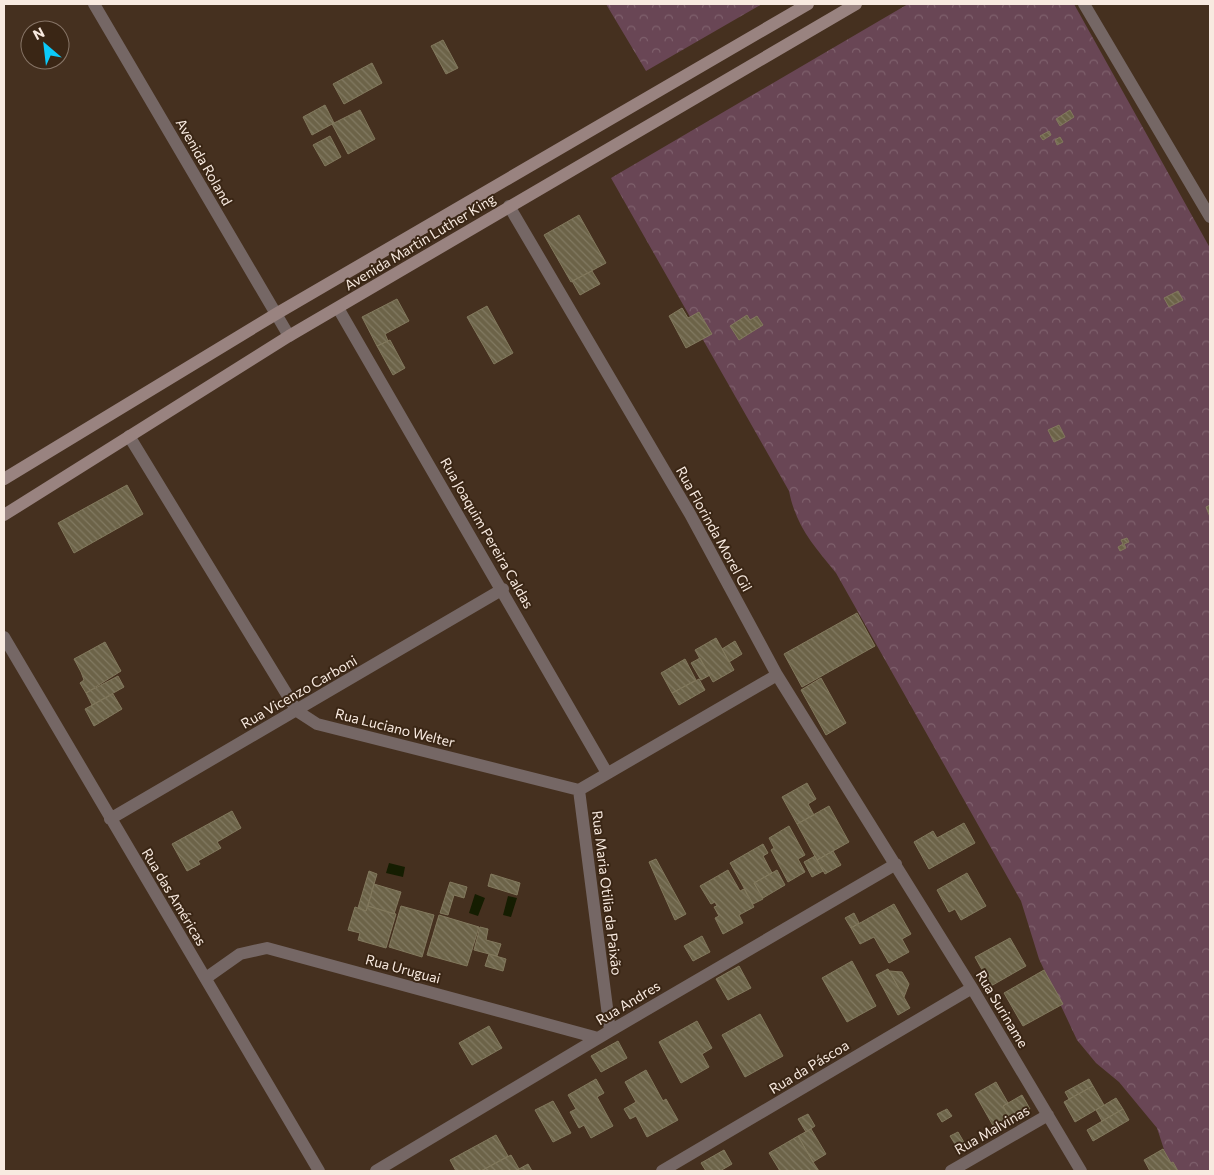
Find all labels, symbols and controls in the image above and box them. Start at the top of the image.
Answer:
north arrow [20,20,70,70]
text: N [30,23,47,43]
street label: Avenida Roland [173,115,236,208]
street label: Avenida Martin Luther King [341,189,499,293]
street label: Rua Joaquim Pereira Caldas [437,454,538,611]
street label: Rua Florinda Morel Gil [673,463,756,594]
street label: Rua Vicenzo Carboni [238,651,360,732]
street label: Rua Luciano Welter [334,704,457,751]
street label: Rua Maria Otilia da Paixão [589,810,626,976]
street label: Rua das Américas [139,845,210,949]
street label: Rua Uruguai [364,950,443,987]
street label: Rua Suriname [973,967,1032,1051]
street label: Rua Andres [593,977,663,1028]
street label: Rua da Páscoa [766,1036,852,1097]
street label: Rua Malvinas [951,1101,1032,1158]

